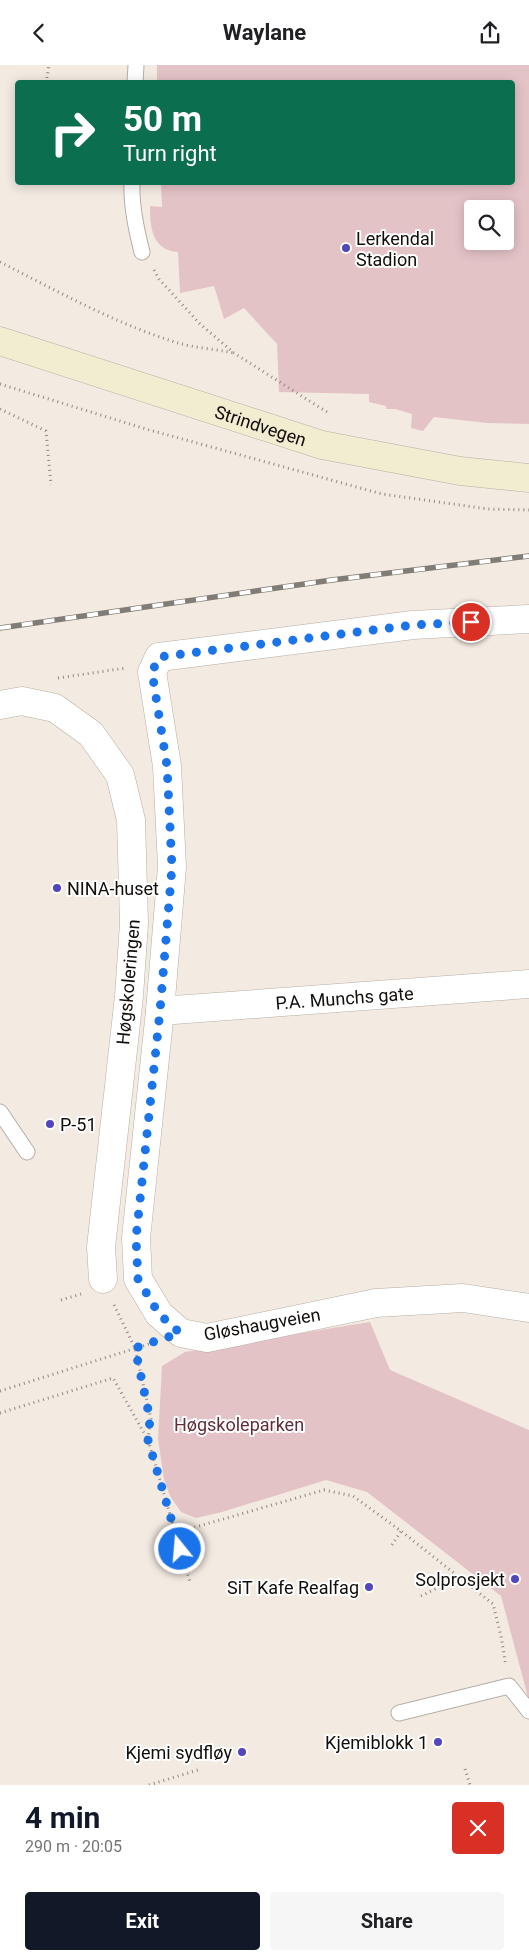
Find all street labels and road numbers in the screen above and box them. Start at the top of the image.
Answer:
street label: Strindvegen [212,401,309,450]
street label: Høgskoleringen [112,918,144,1046]
street label: P.A. Munchs gate [275,982,414,1013]
street label: Gløshaugveien [202,1303,322,1345]

